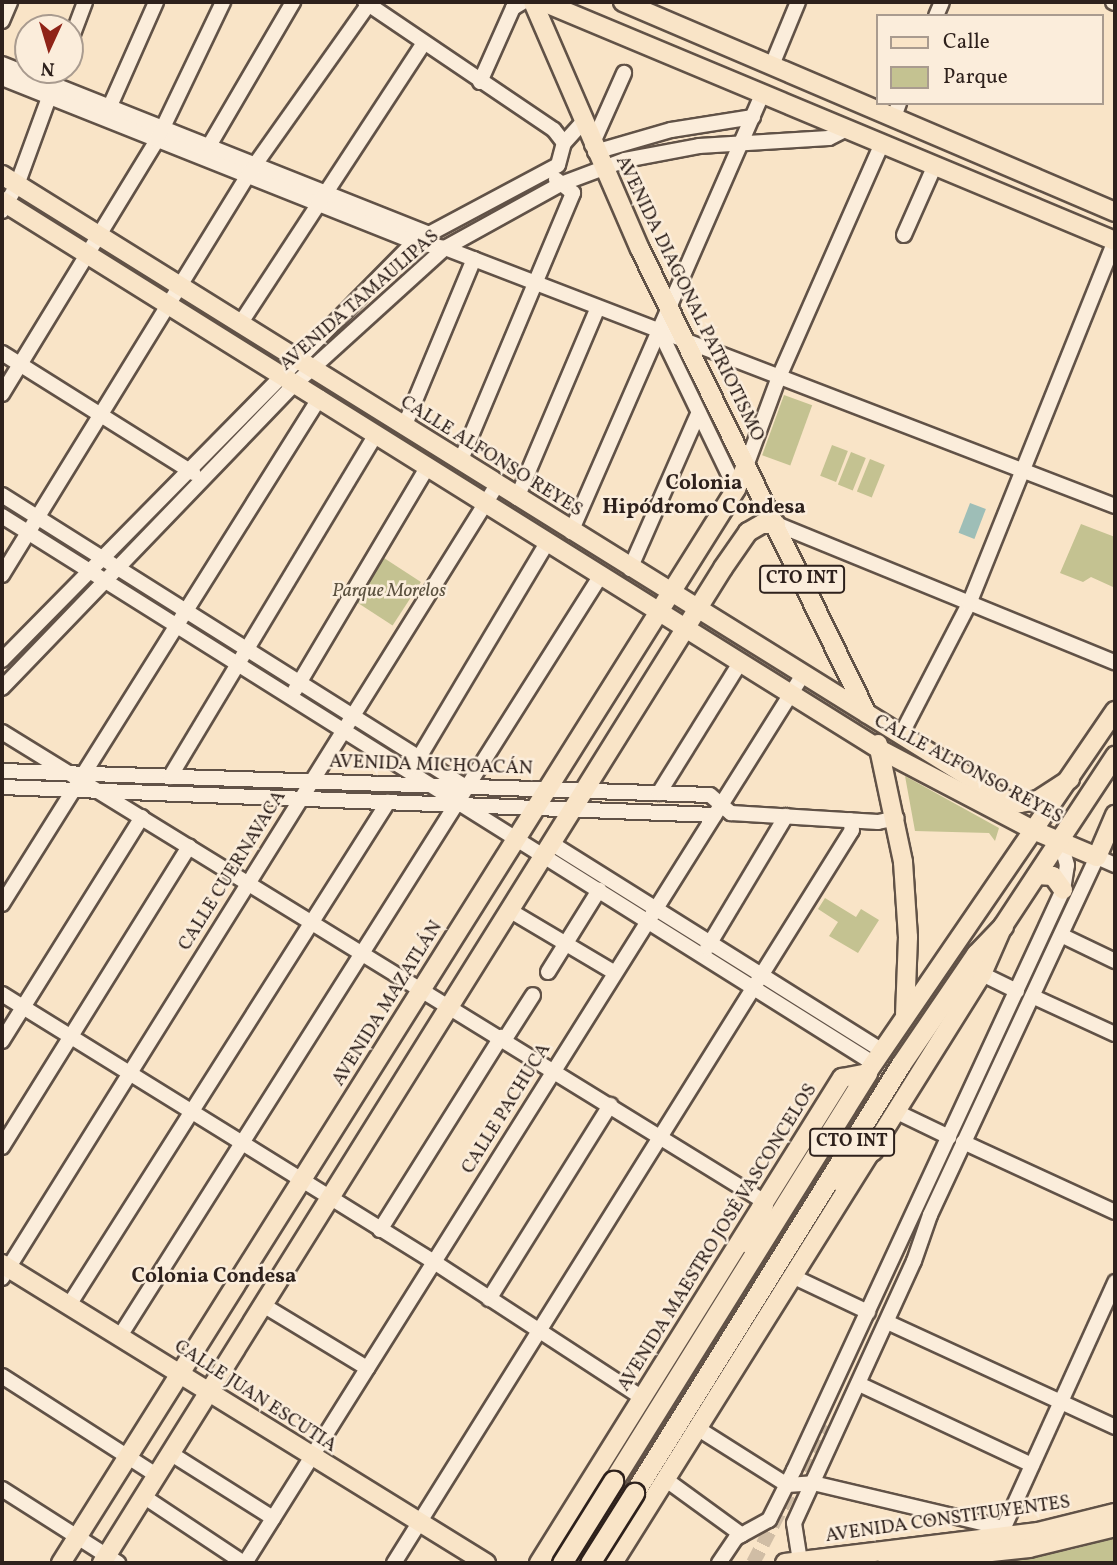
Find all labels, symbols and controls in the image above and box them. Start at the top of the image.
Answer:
north arrow [14,14,84,84]
legend [876,14,1103,105]
text: Calle [943,28,990,57]
text: N [40,55,55,81]
text: Parque [943,63,1008,92]
street label: AVENIDA DIAGONAL PATRIOTISMO [610,152,768,446]
street label: AVENIDA TAMAULIPAS [276,225,444,377]
street label: CALLE ALFONSO REYES [396,392,586,522]
district label: Colonia Hipódromo Condesa [602,471,806,521]
road number: CTO INT [758,564,846,594]
park label: Parque Morelos [332,581,446,603]
street label: CALLE ALFONSO REYES [870,710,1066,830]
street label: AVENIDA MICHOACÁN [329,751,533,781]
street label: CALLE CUERNAVACA [174,787,292,955]
street label: AVENIDA MAZATLÁN [328,917,448,1091]
street label: CALLE PACHUCA [458,1039,556,1179]
street label: AVENIDA MAESTRO JOSÉ VASCONCELOS [613,1080,823,1396]
road number: CTO INT [808,1128,896,1156]
district label: Colonia Condesa [132,1264,296,1290]
street label: CALLE JUAN ESCUTIA [169,1336,341,1458]
street label: AVENIDA CONSTITUYENTES [824,1492,1072,1548]

